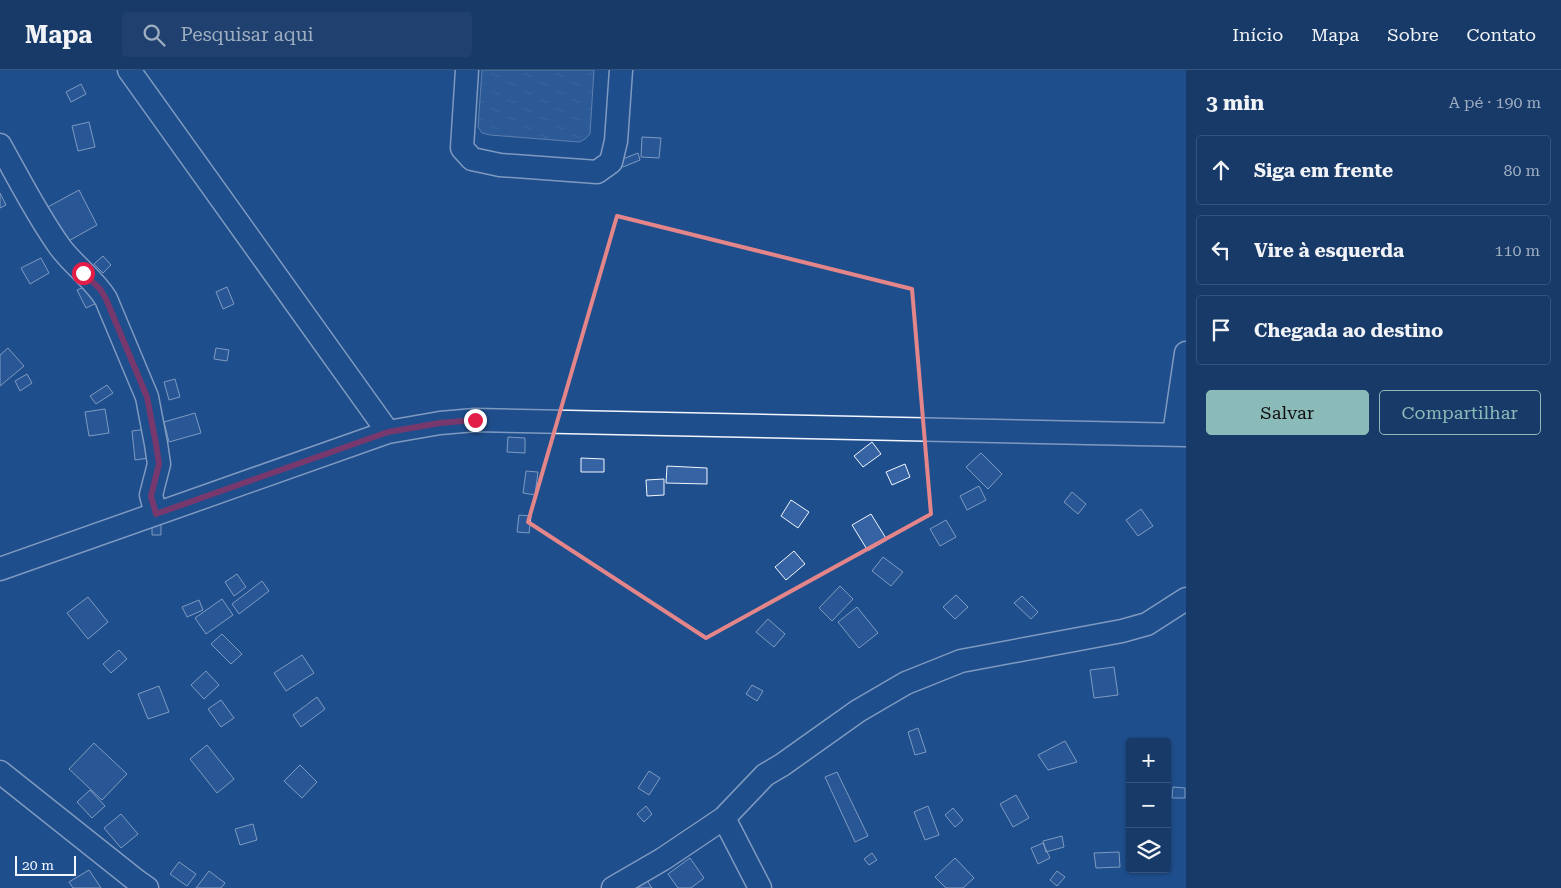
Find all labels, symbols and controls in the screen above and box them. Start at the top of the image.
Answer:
search box [122,12,472,57]
text: Mapa [25,21,92,49]
icon: search [140,21,168,49]
text: Pesquisar aqui [180,23,314,46]
text: Início [1232,24,1283,45]
text: Mapa [1311,24,1359,45]
text: Sobre [1387,24,1439,45]
text: Contato [1467,24,1536,45]
text: 3 min [1206,91,1264,115]
text: A pé · 190 m [1449,93,1541,112]
icon: ahead [1207,156,1235,184]
text: Siga em frente [1254,159,1393,182]
text: 80 m [1503,161,1540,180]
icon: left [1207,236,1235,264]
text: Vire à esquerda [1254,239,1404,262]
text: 110 m [1494,241,1540,260]
route start [72,262,95,285]
icon: arrive [1207,316,1235,344]
text: Chegada ao destino [1254,319,1443,342]
button: Salvar [1206,390,1369,435]
button: Compartilhar [1379,390,1541,435]
route end [464,409,487,432]
map controls [1126,738,1171,873]
button: + [1126,738,1171,783]
button: − [1126,783,1171,828]
button: layers [1126,828,1171,873]
scale bar [15,853,76,876]
text: 20 m [22,857,54,873]

